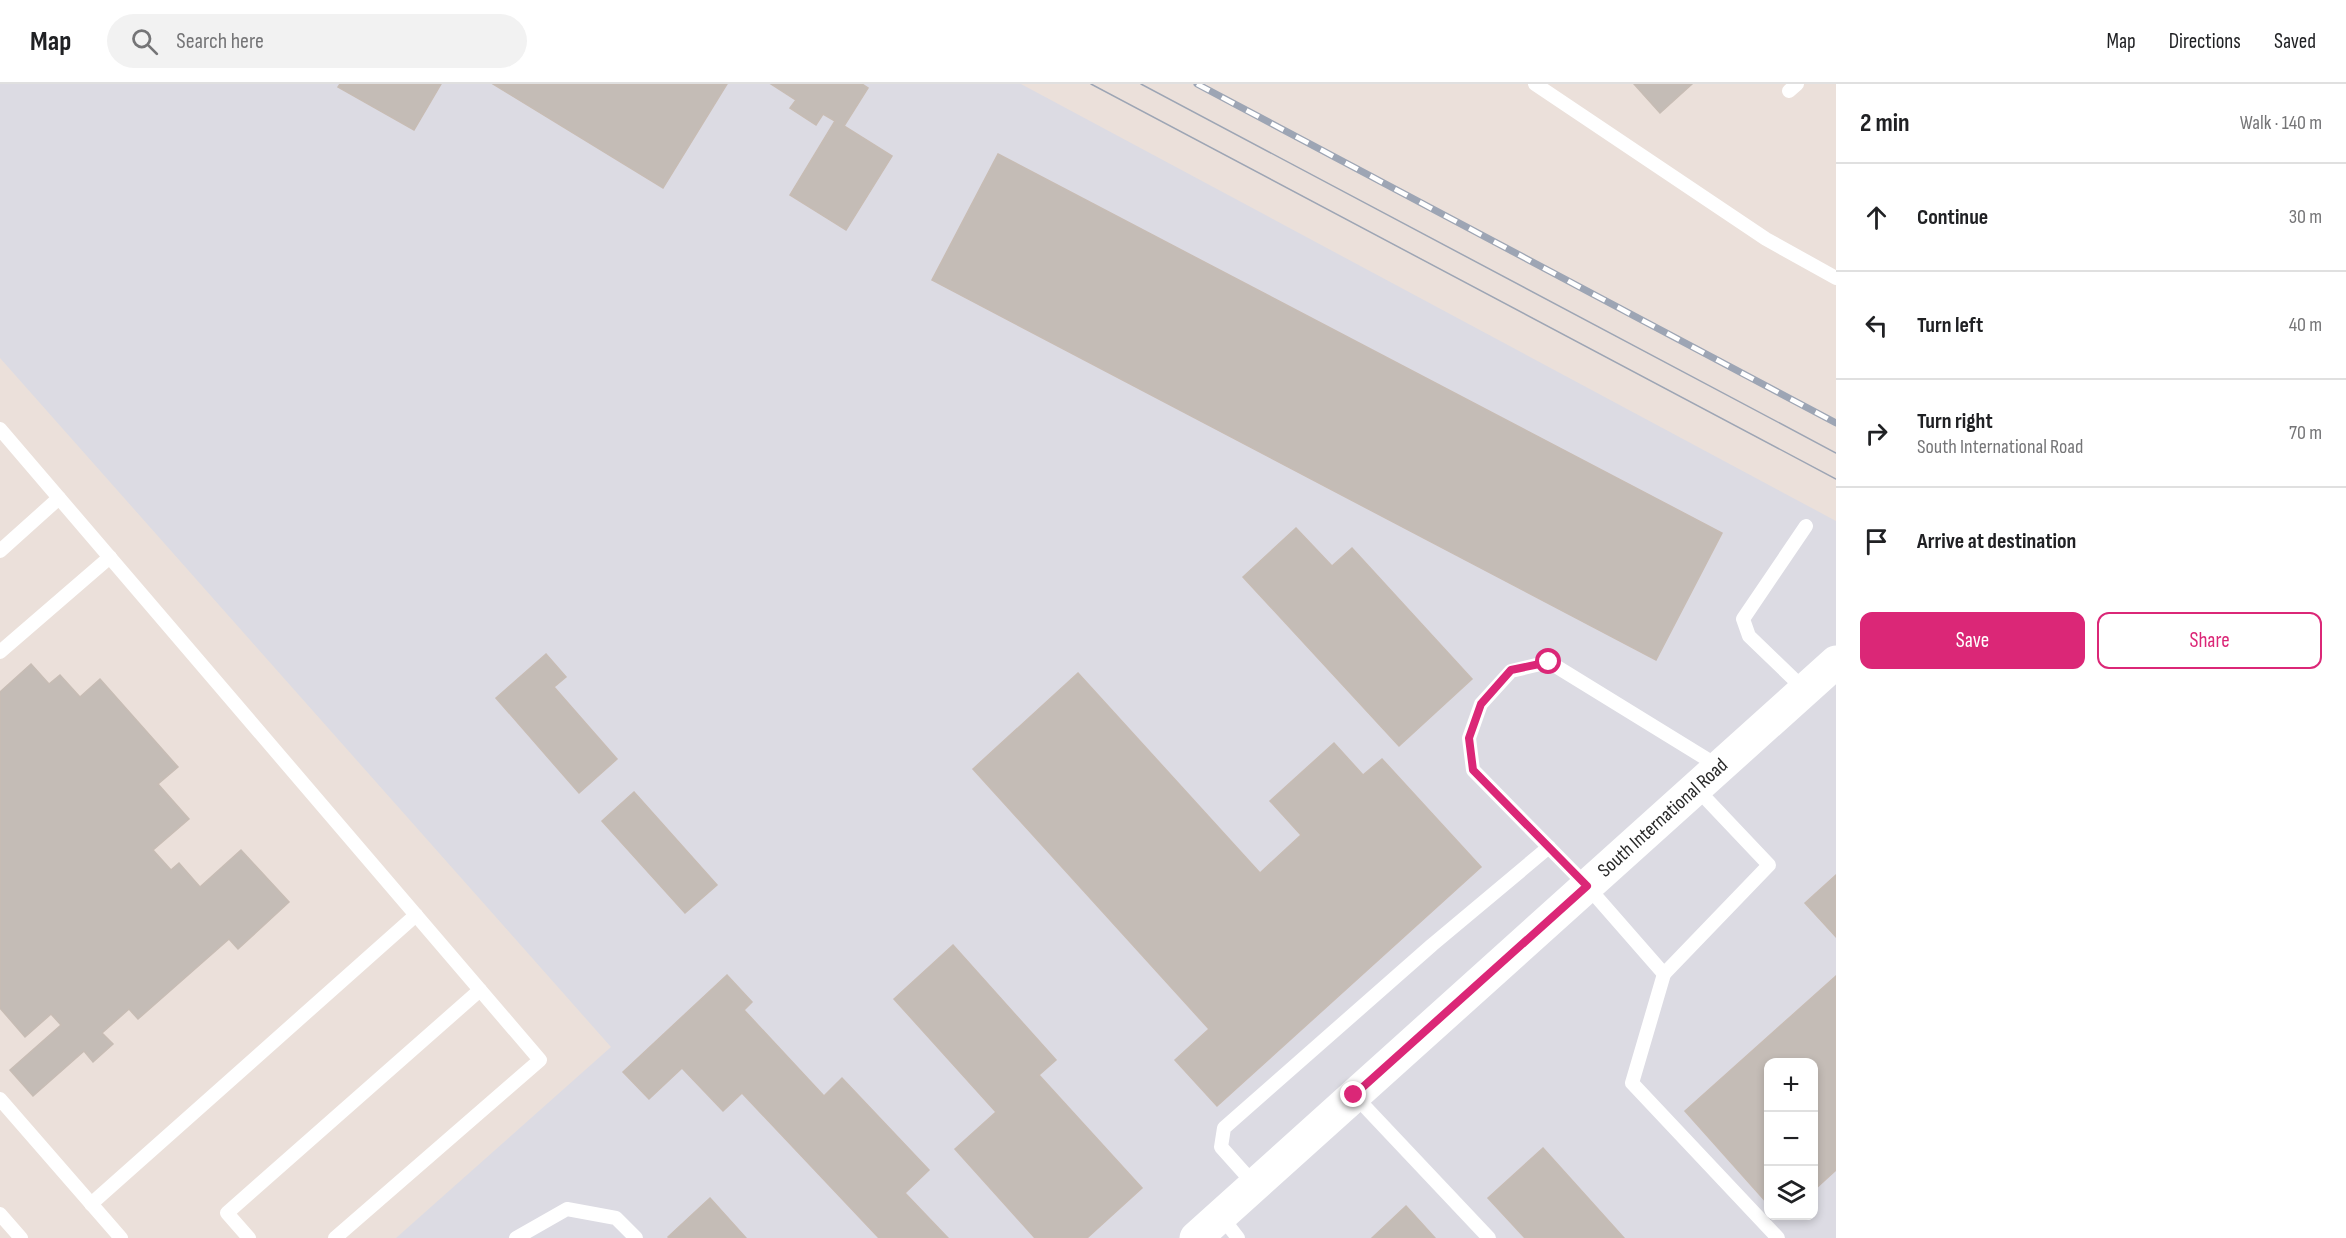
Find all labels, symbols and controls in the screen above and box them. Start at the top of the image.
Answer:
search box [107,14,527,68]
text: Map [30,25,71,58]
icon: search [128,25,161,58]
text: Search here [176,28,264,55]
text: Map [2106,29,2136,54]
text: Directions [2169,29,2241,54]
text: Saved [2274,29,2316,54]
text: 2 min [1860,108,1910,139]
text: Walk · 140 m [2240,111,2322,135]
icon: ahead [1860,201,1893,234]
text: Continue [1917,204,1988,231]
text: 30 m [2289,205,2322,229]
icon: left [1860,309,1893,342]
text: Turn left [1917,312,1983,339]
text: 40 m [2289,313,2322,337]
text: Turn right [1917,408,1993,435]
icon: right [1860,417,1893,450]
text: 70 m [2289,421,2322,445]
text: South International Road [1917,435,2083,459]
icon: arrive [1860,525,1893,558]
text: Arrive at destination [1917,528,2076,555]
button: Save [1860,612,2085,669]
button: Share [2097,612,2322,669]
route start [1535,648,1561,674]
street label: South International Road [1593,753,1733,883]
map controls [1764,1058,1818,1220]
button: + [1764,1058,1818,1112]
route end [1340,1081,1366,1107]
button: − [1764,1112,1818,1166]
button: layers [1764,1166,1818,1220]

